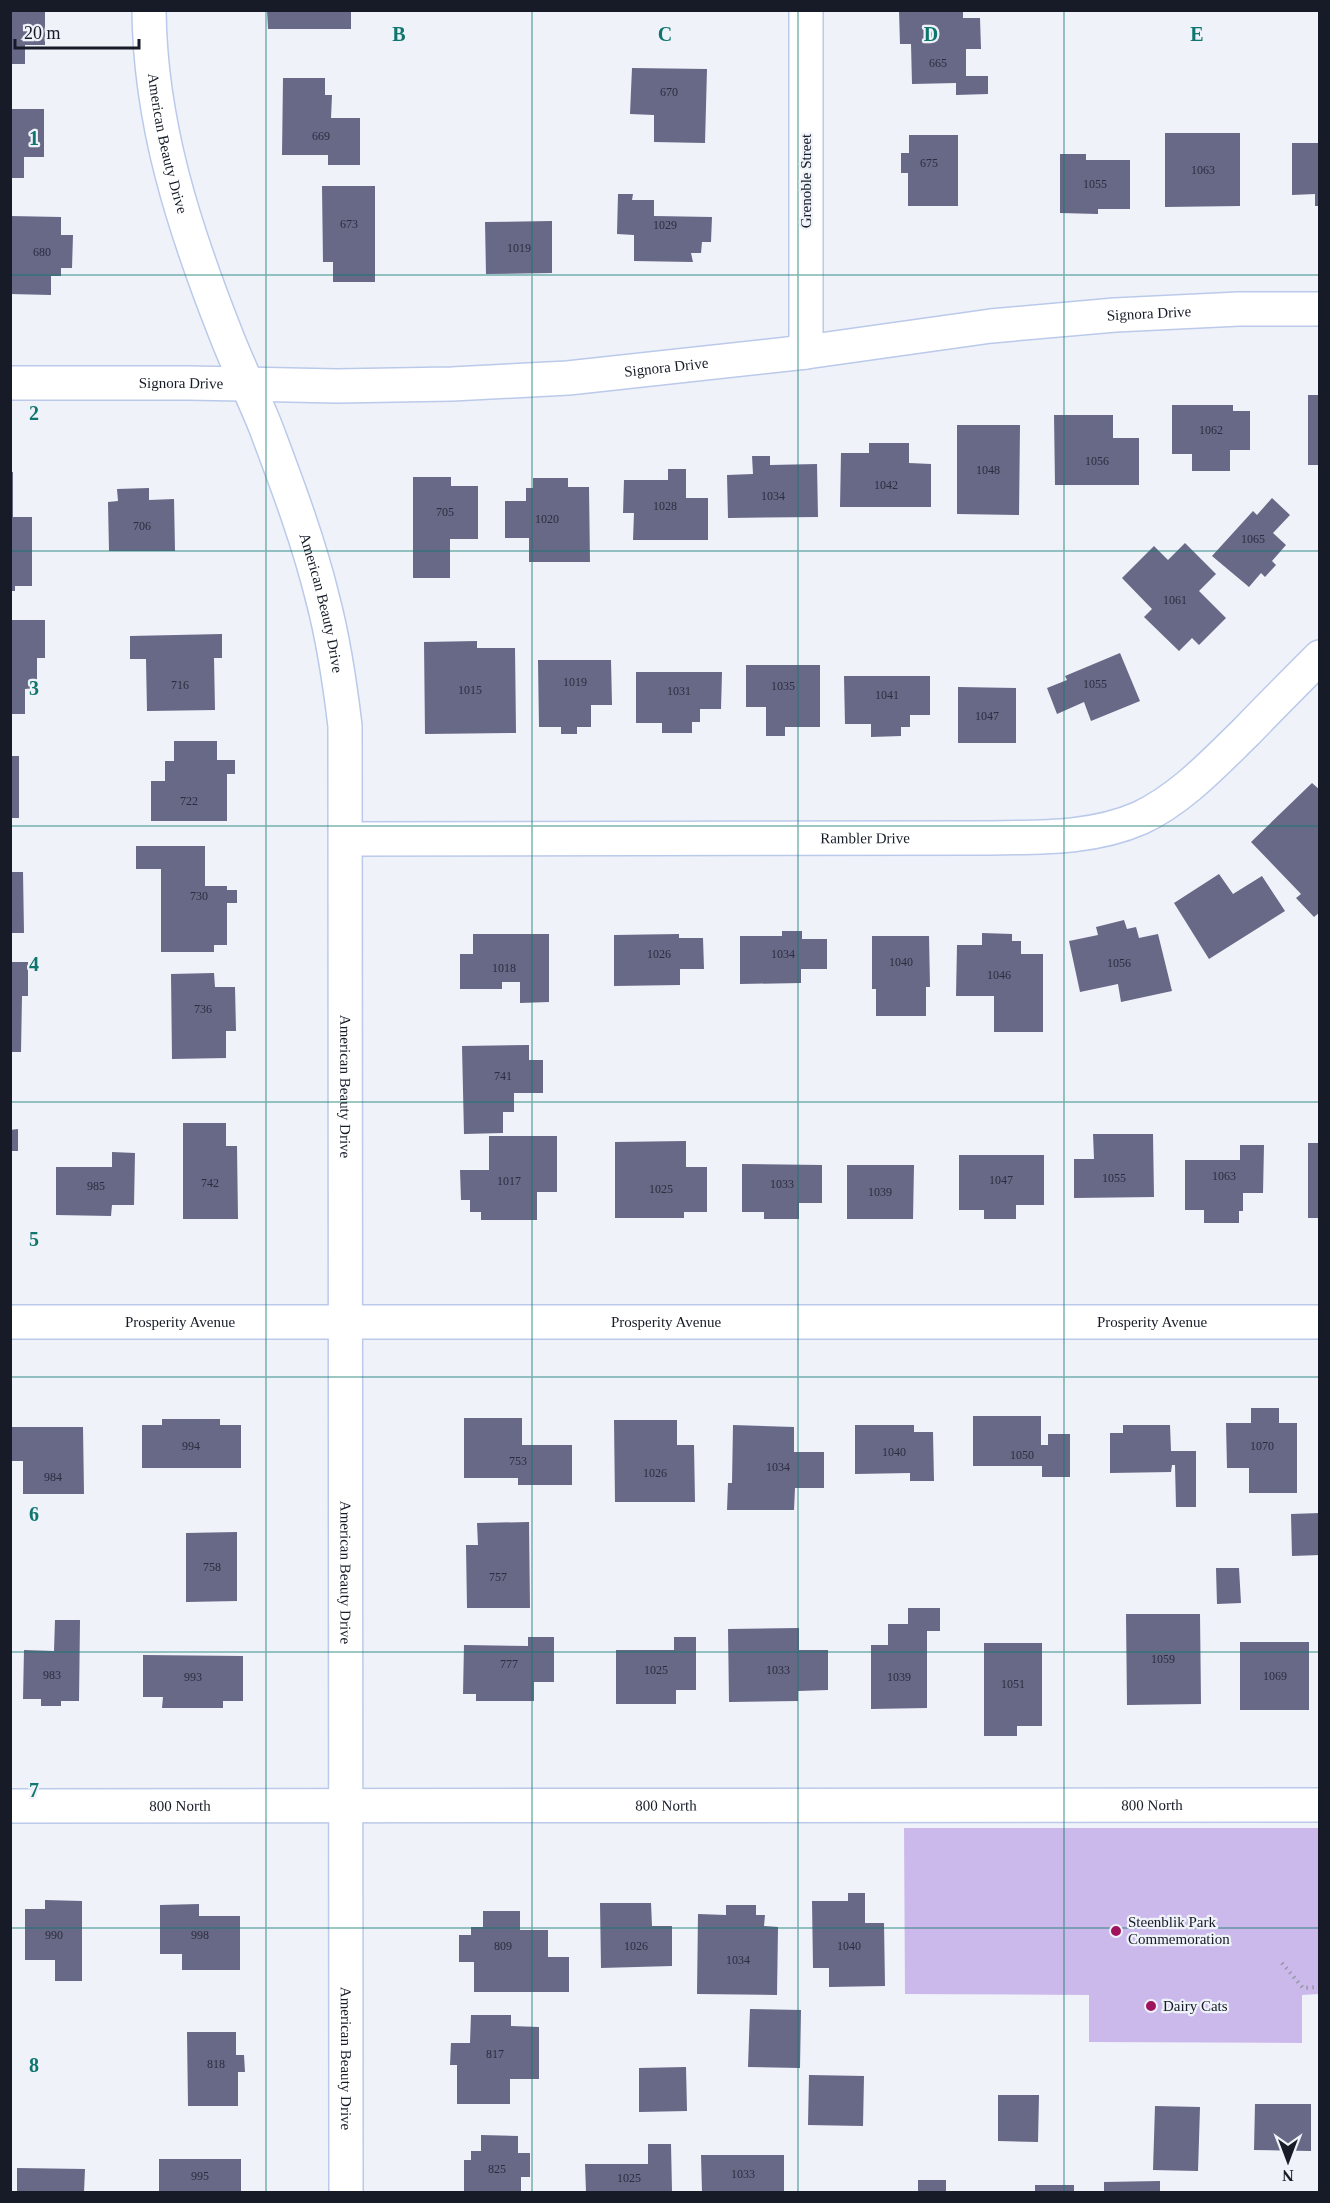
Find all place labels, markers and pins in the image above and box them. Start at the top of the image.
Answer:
place label: Steenblik Park Commemoration [1128,1914,1230,1947]
marker: Steenblik Park Commemoration [1109,1924,1123,1938]
place label: Dairy Cats [1163,1998,1228,2014]
marker: Dairy Cats [1144,1999,1158,2013]

